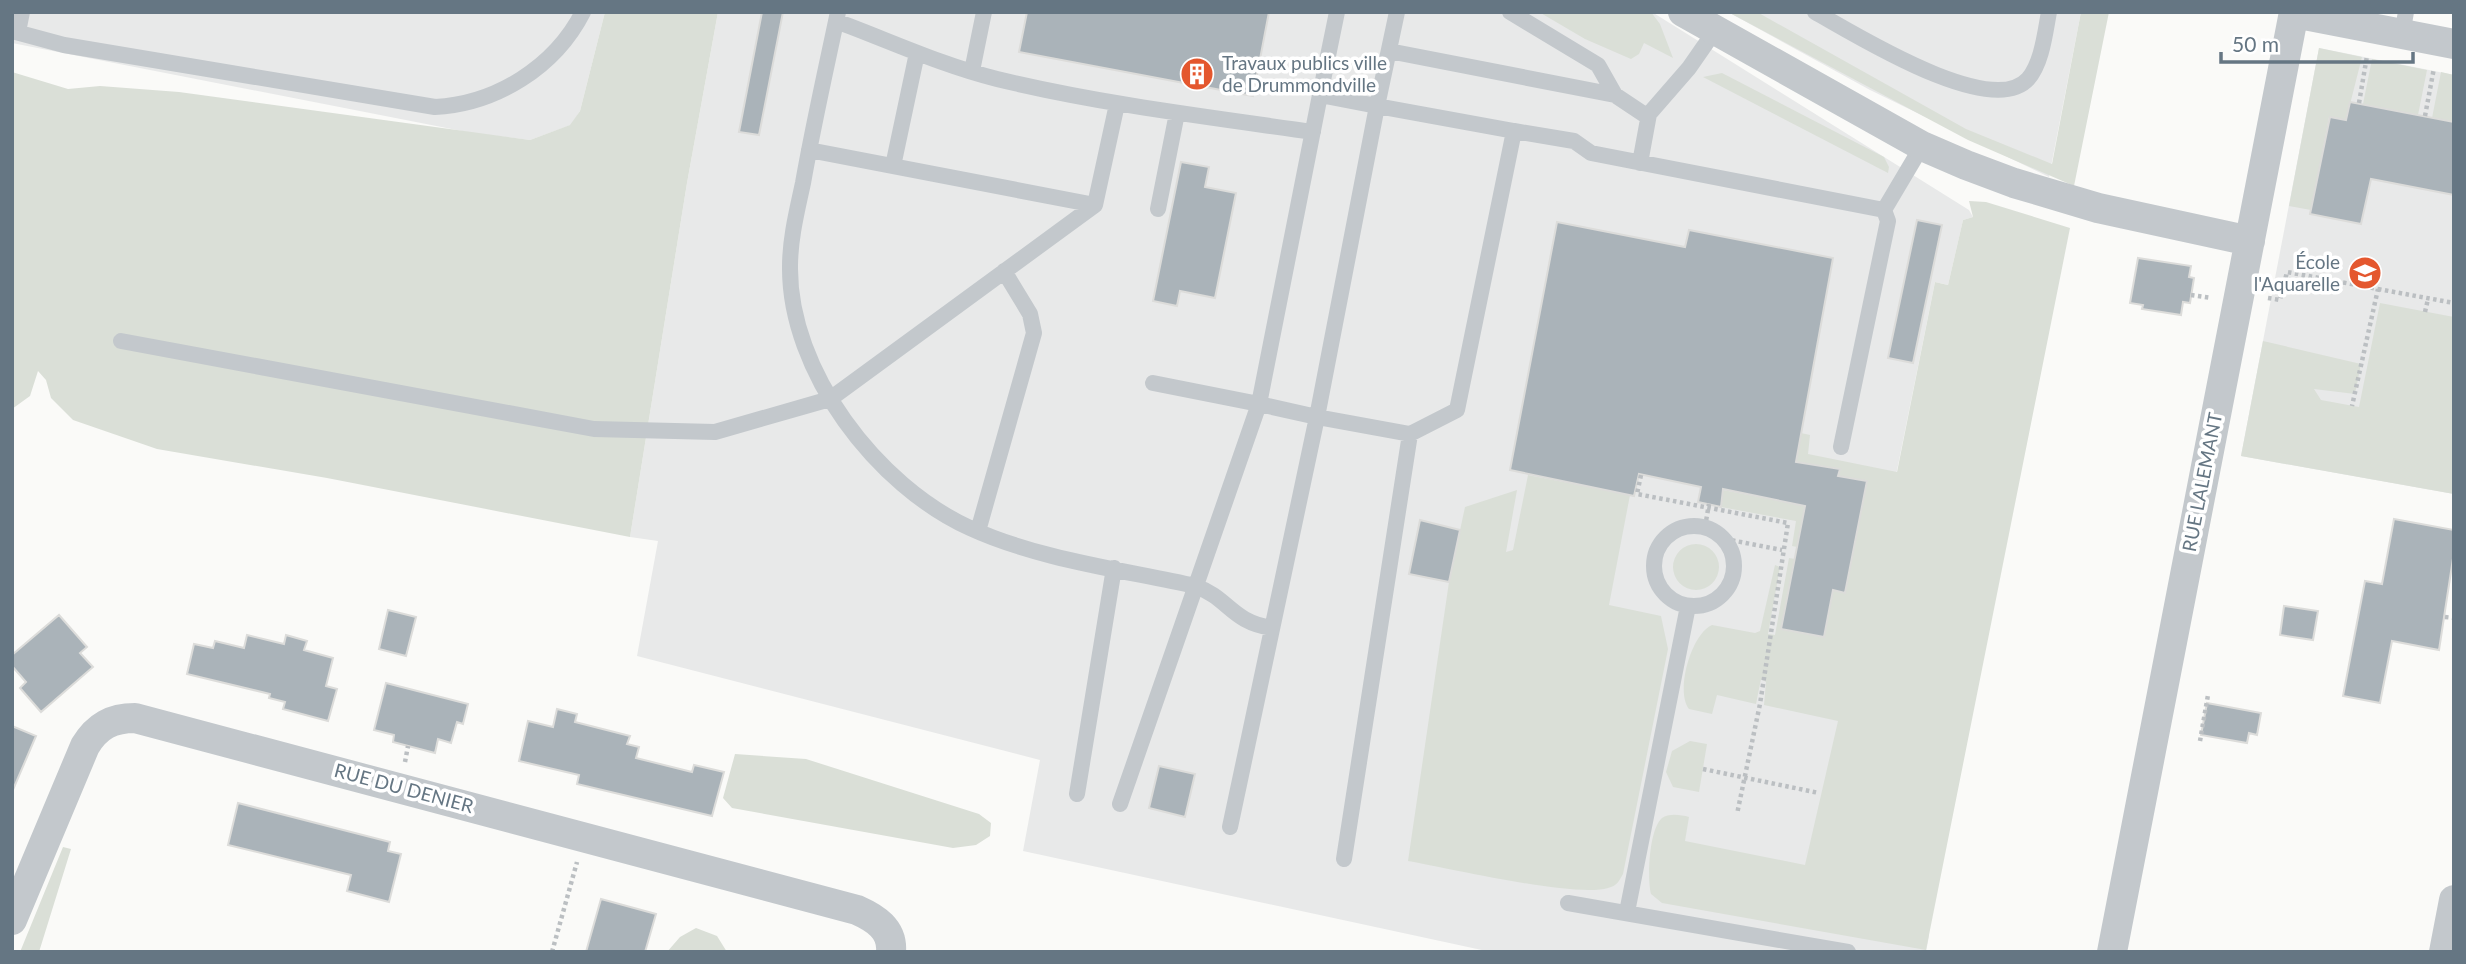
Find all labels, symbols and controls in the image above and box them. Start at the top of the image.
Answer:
scale bar [2221,21,2414,65]
text: 50 m [2232,31,2279,56]
place label: Travaux publics ville de Drummondville [1222,51,1387,96]
building icon: Travaux publics ville de Drummondville [1178,55,1216,93]
place label: École l'Aquarelle [2254,250,2340,295]
school or university icon: École l'Aquarelle [2346,254,2384,292]
street label: RUE LALEMANT [2177,410,2226,553]
street label: RUE DU DENIER [332,758,476,817]

